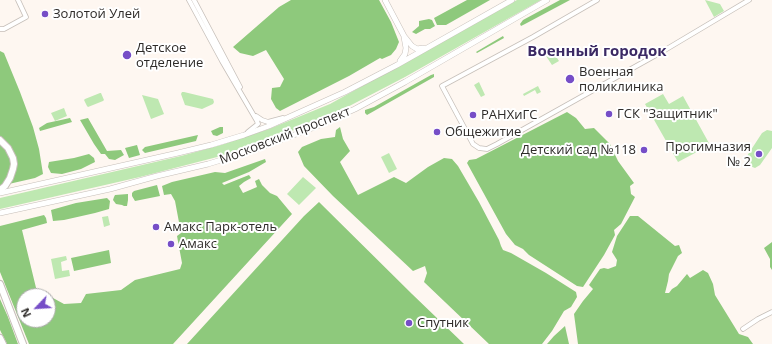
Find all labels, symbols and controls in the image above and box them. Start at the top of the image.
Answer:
place label: Золотой Улей [53,6,140,22]
marker: Золотой Улей [40,9,50,19]
place label: Детское отделение [136,40,203,71]
district label: Военный городок [527,43,667,61]
marker: Детское отделение [121,49,133,61]
place label: Военная поликлиника [579,64,663,95]
marker: Военная поликлиника [564,73,576,85]
street label: Московский проспект [217,104,353,168]
place label: ГСК "Защитник" [617,106,718,122]
place label: РАНХиГС [481,107,537,123]
marker: ГСК "Защитник" [604,109,614,119]
marker: РАНХиГС [468,110,478,120]
place label: Общежитие [445,124,521,140]
marker: Общежитие [432,127,442,137]
place label: Прогимназия № 2 [665,139,751,170]
place label: Детский сад №118 [521,142,636,158]
marker: Детский сад №118 [639,145,649,155]
marker: Прогимназия № 2 [754,149,764,159]
place label: Амакс Парк-отель [164,219,277,235]
marker: Амакс Парк-отель [151,222,161,232]
place label: Амакс [179,236,217,252]
marker: Амакс [166,239,176,249]
north arrow [16,288,56,328]
text: N [17,306,34,320]
place label: Спутник [417,315,469,331]
marker: Спутник [404,318,414,328]

